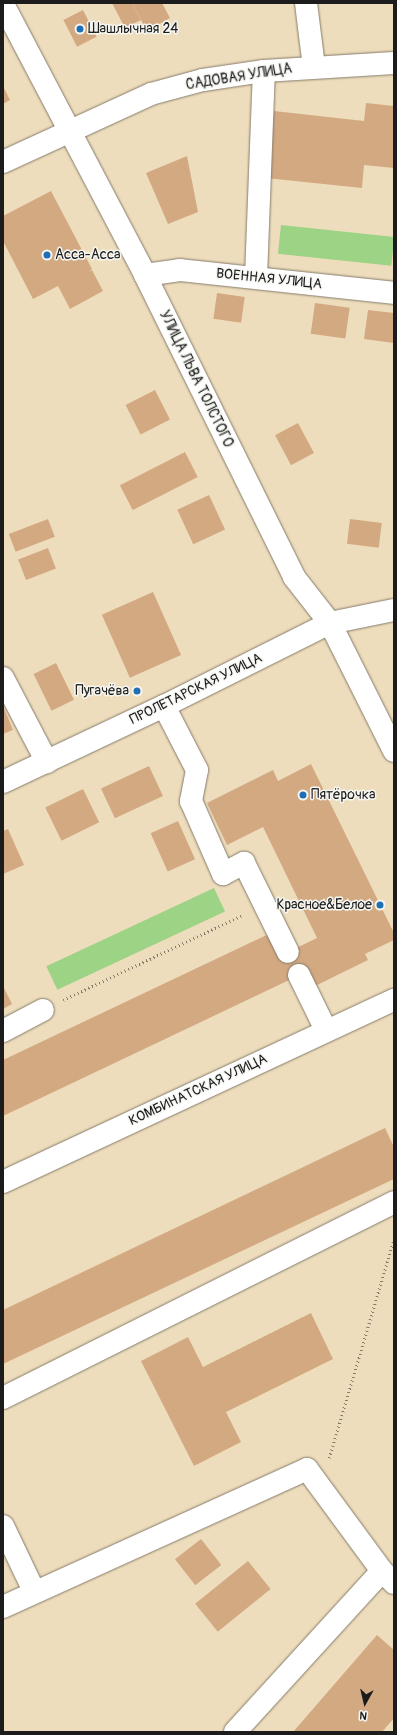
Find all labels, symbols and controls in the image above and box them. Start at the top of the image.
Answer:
place label: Шашлычная 24 [88,21,178,37]
marker: Шашлычная 24 [75,24,85,34]
street label: САДОВАЯ УЛИЦА [185,60,293,94]
place label: Асса-Асса [55,247,121,263]
marker: Асса-Асса [42,250,52,260]
street label: ВОЕННАЯ УЛИЦА [215,265,323,293]
street label: УЛИЦА ЛЬВА ТОЛСТОГО [156,308,236,450]
street label: ПРОЛЕТАРСКАЯ УЛИЦА [127,650,265,728]
place label: Пугачёва [75,683,129,699]
marker: Пугачёва [132,686,142,696]
place label: Пятёрочка [311,787,375,803]
marker: Пятёрочка [298,790,308,800]
place label: Красное&Белое [276,897,372,913]
marker: Красное&Белое [375,900,385,910]
street label: КОМБИНАТСКАЯ УЛИЦА [126,1051,270,1129]
north arrow [345,1683,385,1723]
text: N [359,1708,368,1722]

